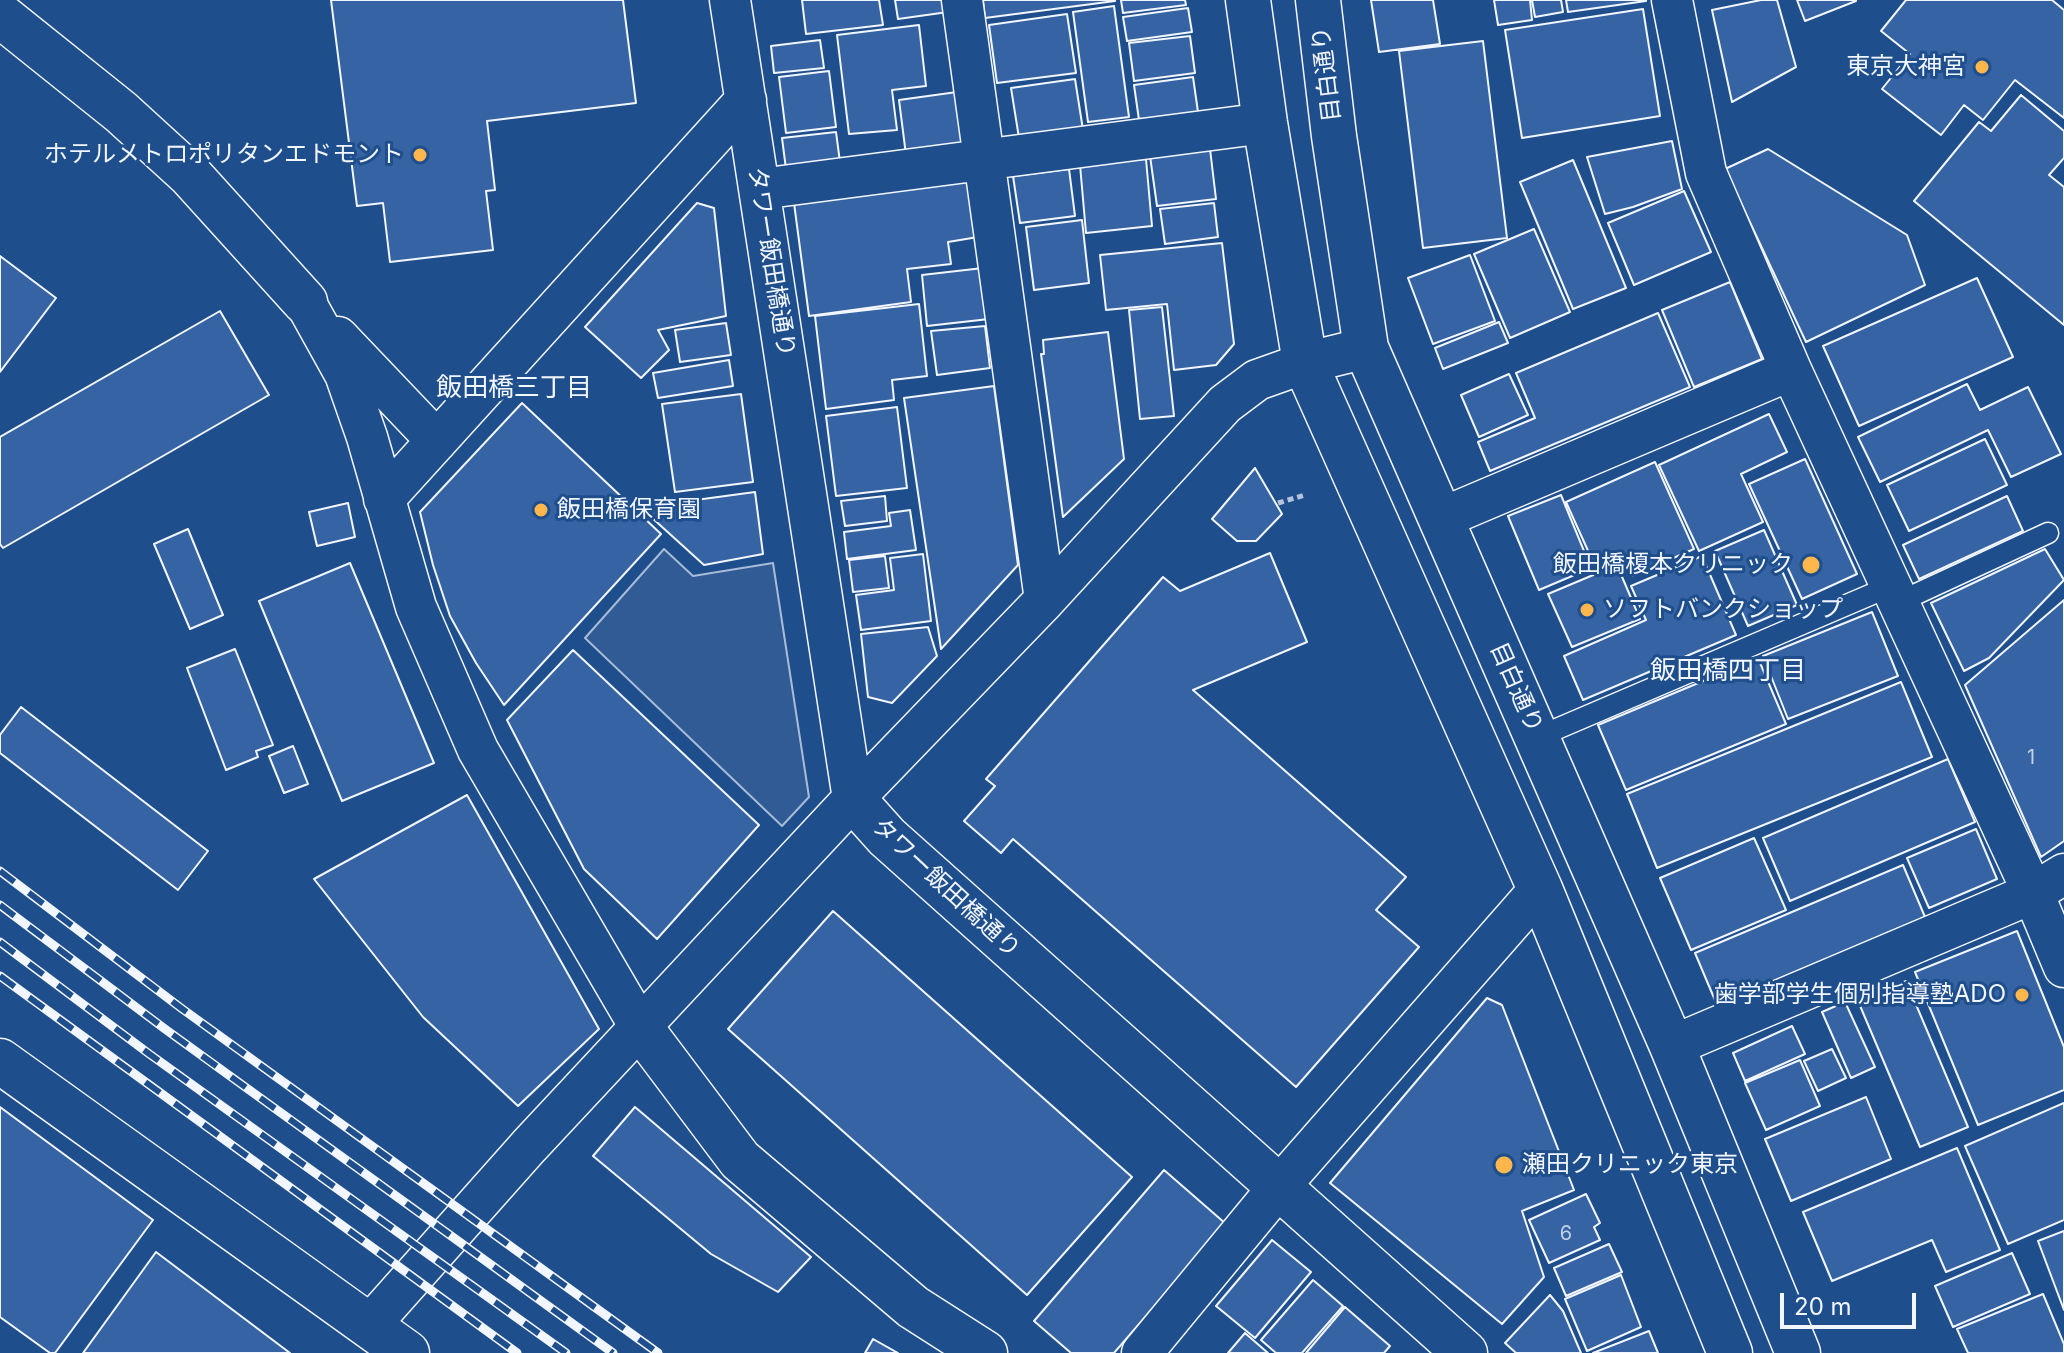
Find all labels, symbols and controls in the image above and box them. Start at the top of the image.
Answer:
street label: 目白通り [1307,25,1347,123]
place label: 東京大神宮 [1846,53,1966,81]
marker: 東京大神宮 [1973,58,1991,76]
place label: ホテルメトロポリタンエドモント [44,141,404,169]
marker: ホテルメトロポリタンエドモント [411,146,429,164]
street label: タワー飯田橋通り [742,165,800,359]
district label: 飯田橋三丁目 [436,372,592,404]
place label: 飯田橋保育園 [557,496,701,524]
marker: 飯田橋保育園 [532,501,550,519]
place label: 飯田橋榎本クリニック [1553,551,1793,579]
marker: 飯田橋榎本クリニック [1800,554,1822,576]
place label: ソフトバンクショップ [1603,596,1843,624]
marker: ソフトバンクショップ [1578,601,1596,619]
street label: 目白通り [1483,638,1549,738]
district label: 飯田橋四丁目 [1650,655,1806,687]
house number: 1 [2027,746,2035,770]
street label: タワー飯田橋通り [866,812,1026,964]
place label: 歯学部学生個別指導塾ADO [1714,981,2006,1009]
marker: 歯学部学生個別指導塾ADO [2013,986,2031,1004]
place label: 瀬田クリニック東京 [1522,1151,1738,1179]
marker: 瀬田クリニック東京 [1493,1154,1515,1176]
house number: 6 [1560,1222,1572,1246]
scale bar [1784,1277,1920,1327]
text: 20 m [1794,1292,1852,1321]

